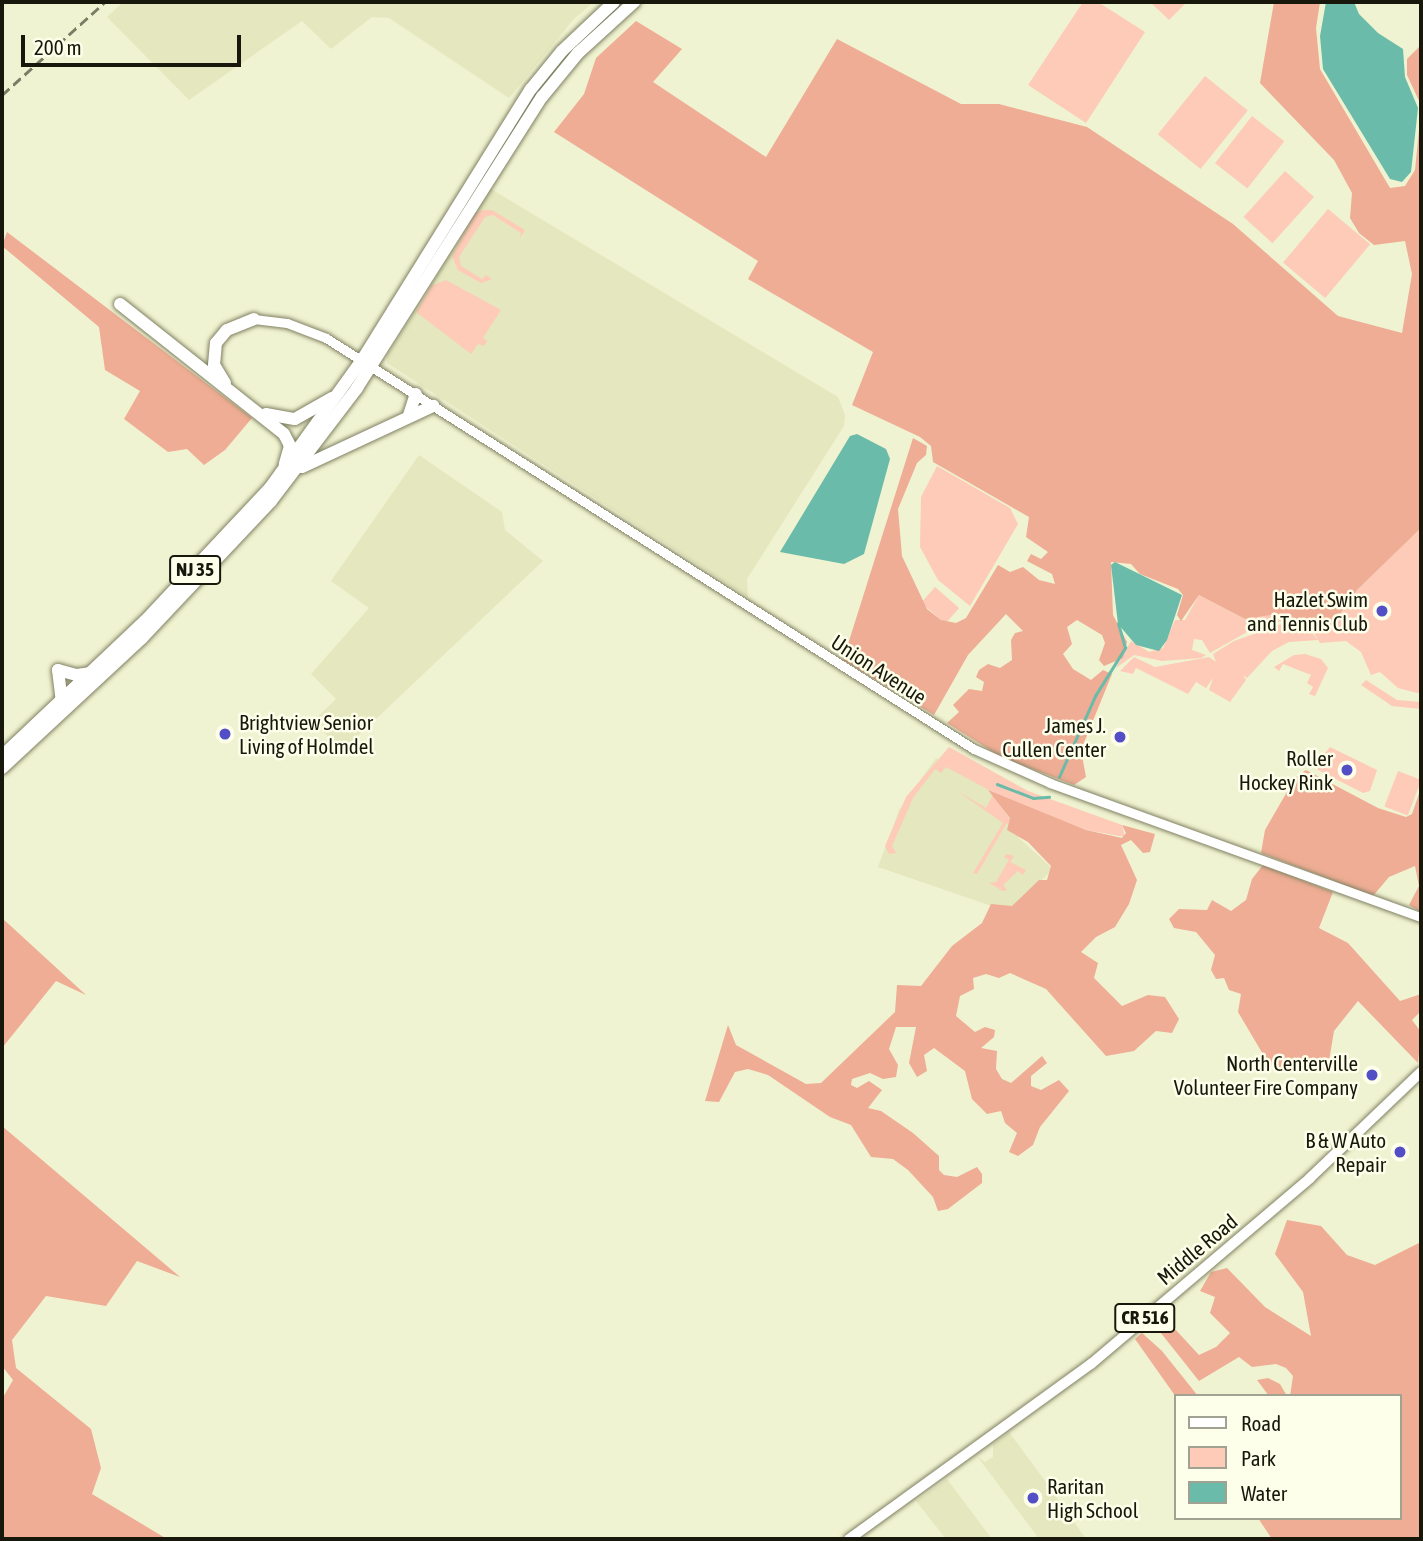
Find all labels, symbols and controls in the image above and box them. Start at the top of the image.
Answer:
scale bar [24,21,245,65]
text: 200 m [34,35,82,59]
road number: NJ 35 [169,554,221,586]
place label: Hazlet Swim and Tennis Club [1247,586,1368,636]
marker: Hazlet Swim and Tennis Club [1374,603,1390,619]
street label: Union Avenue [827,629,931,709]
place label: Brightview Senior Living of Holmdel [239,709,374,759]
place label: James J. Cullen Center [1002,712,1106,762]
marker: Brightview Senior Living of Holmdel [217,726,233,742]
marker: James J. Cullen Center [1112,729,1128,745]
place label: Roller Hockey Rink [1239,745,1333,795]
marker: Roller Hockey Rink [1339,762,1355,778]
place label: North Centerville Volunteer Fire Company [1174,1050,1358,1100]
marker: North Centerville Volunteer Fire Company [1364,1067,1380,1083]
place label: B & W Auto Repair [1305,1127,1386,1177]
marker: B & W Auto Repair [1392,1144,1408,1160]
street label: Middle Road [1152,1208,1242,1290]
road number: CR 516 [1114,1302,1176,1334]
legend [1174,1394,1402,1520]
text: Road [1241,1411,1281,1435]
text: Park [1241,1446,1276,1470]
place label: Raritan High School [1047,1473,1138,1523]
text: Water [1241,1481,1287,1505]
marker: Raritan High School [1025,1490,1041,1506]

